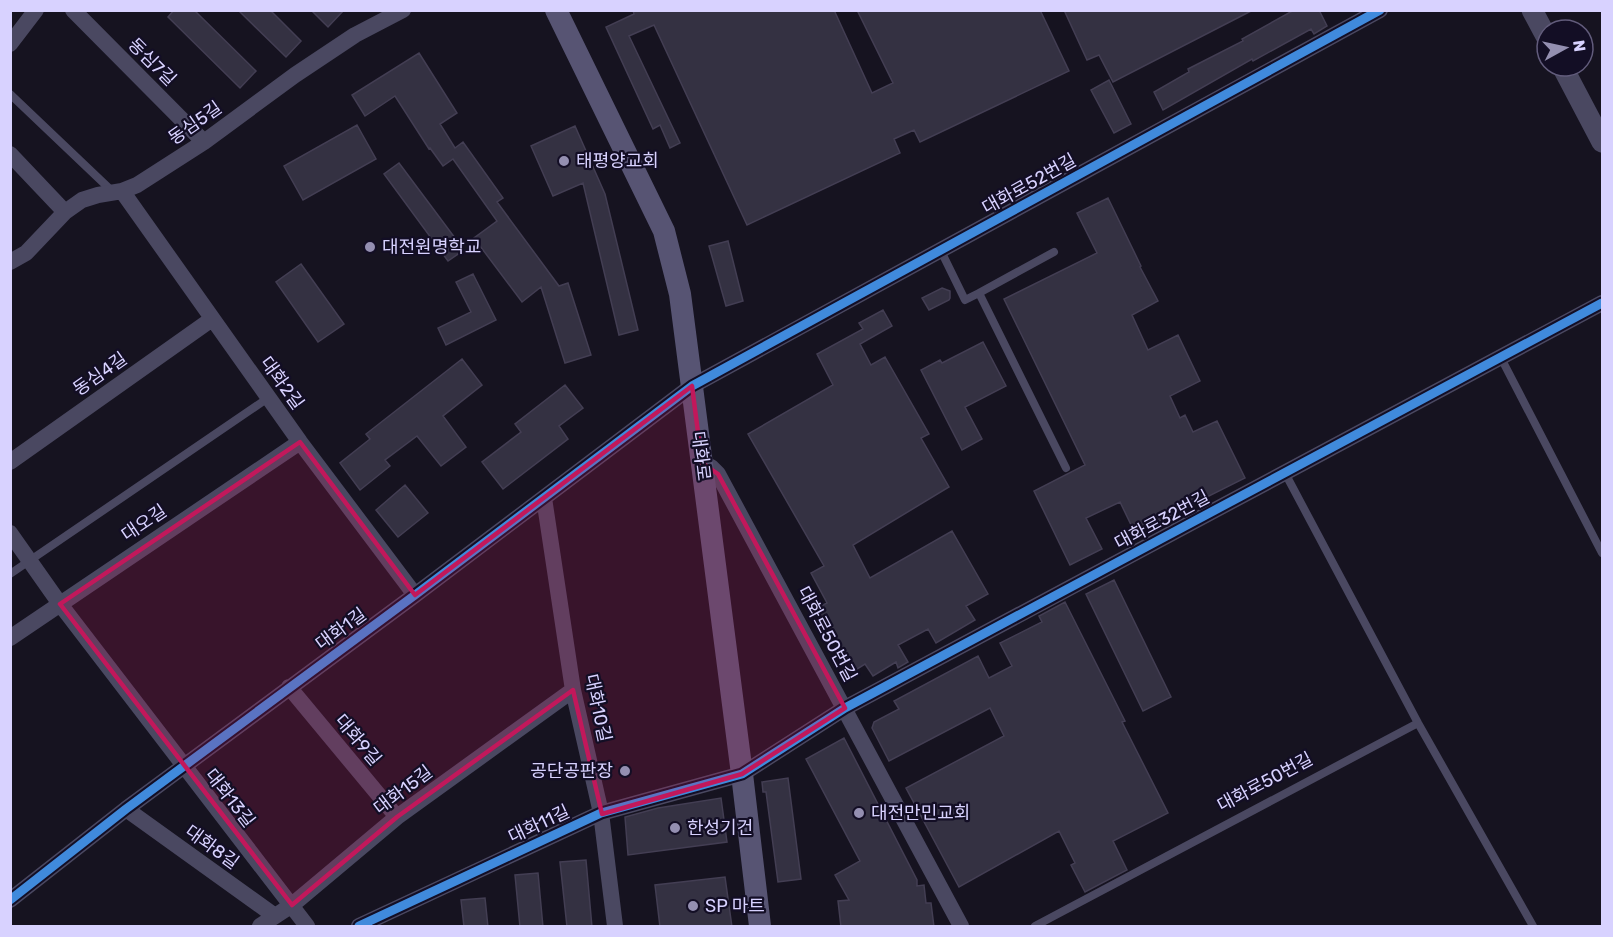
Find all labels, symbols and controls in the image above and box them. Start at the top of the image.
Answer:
north arrow [1535,18,1595,78]
street label: 동심7길 [123,33,181,91]
text: N [1569,39,1590,53]
street label: 동심5길 [164,97,226,149]
street label: 대화로52번길 [978,149,1080,219]
place label: 태평양교회 [576,150,659,172]
marker: 태평양교회 [557,154,571,168]
place label: 대전원명학교 [382,236,481,258]
marker: 대전원명학교 [363,240,377,254]
street label: 동심4길 [69,348,131,400]
street label: 대화2길 [255,352,309,414]
street label: 대화로 [687,430,715,482]
street label: 대화로32번길 [1111,486,1213,554]
street label: 대오길 [117,500,171,546]
street label: 대화로50번길 [793,583,861,685]
street label: 대화1길 [311,603,371,655]
street label: 대화10길 [580,672,616,744]
street label: 대화9길 [330,710,386,770]
street label: 대화로50번길 [1214,748,1316,816]
place label: 공단공판장 [530,760,613,782]
street label: 대화15길 [369,761,437,819]
street label: 대화13길 [200,764,260,832]
marker: 공단공판장 [618,764,632,778]
street label: 대화11길 [505,800,573,848]
place label: 대전만민교회 [871,802,970,824]
marker: 대전만민교회 [852,806,866,820]
place label: 한성기건 [687,817,753,839]
street label: 대화8길 [181,820,243,874]
marker: 한성기건 [668,821,682,835]
place label: SP 마트 [705,895,765,917]
marker: SP 마트 [686,899,700,913]

